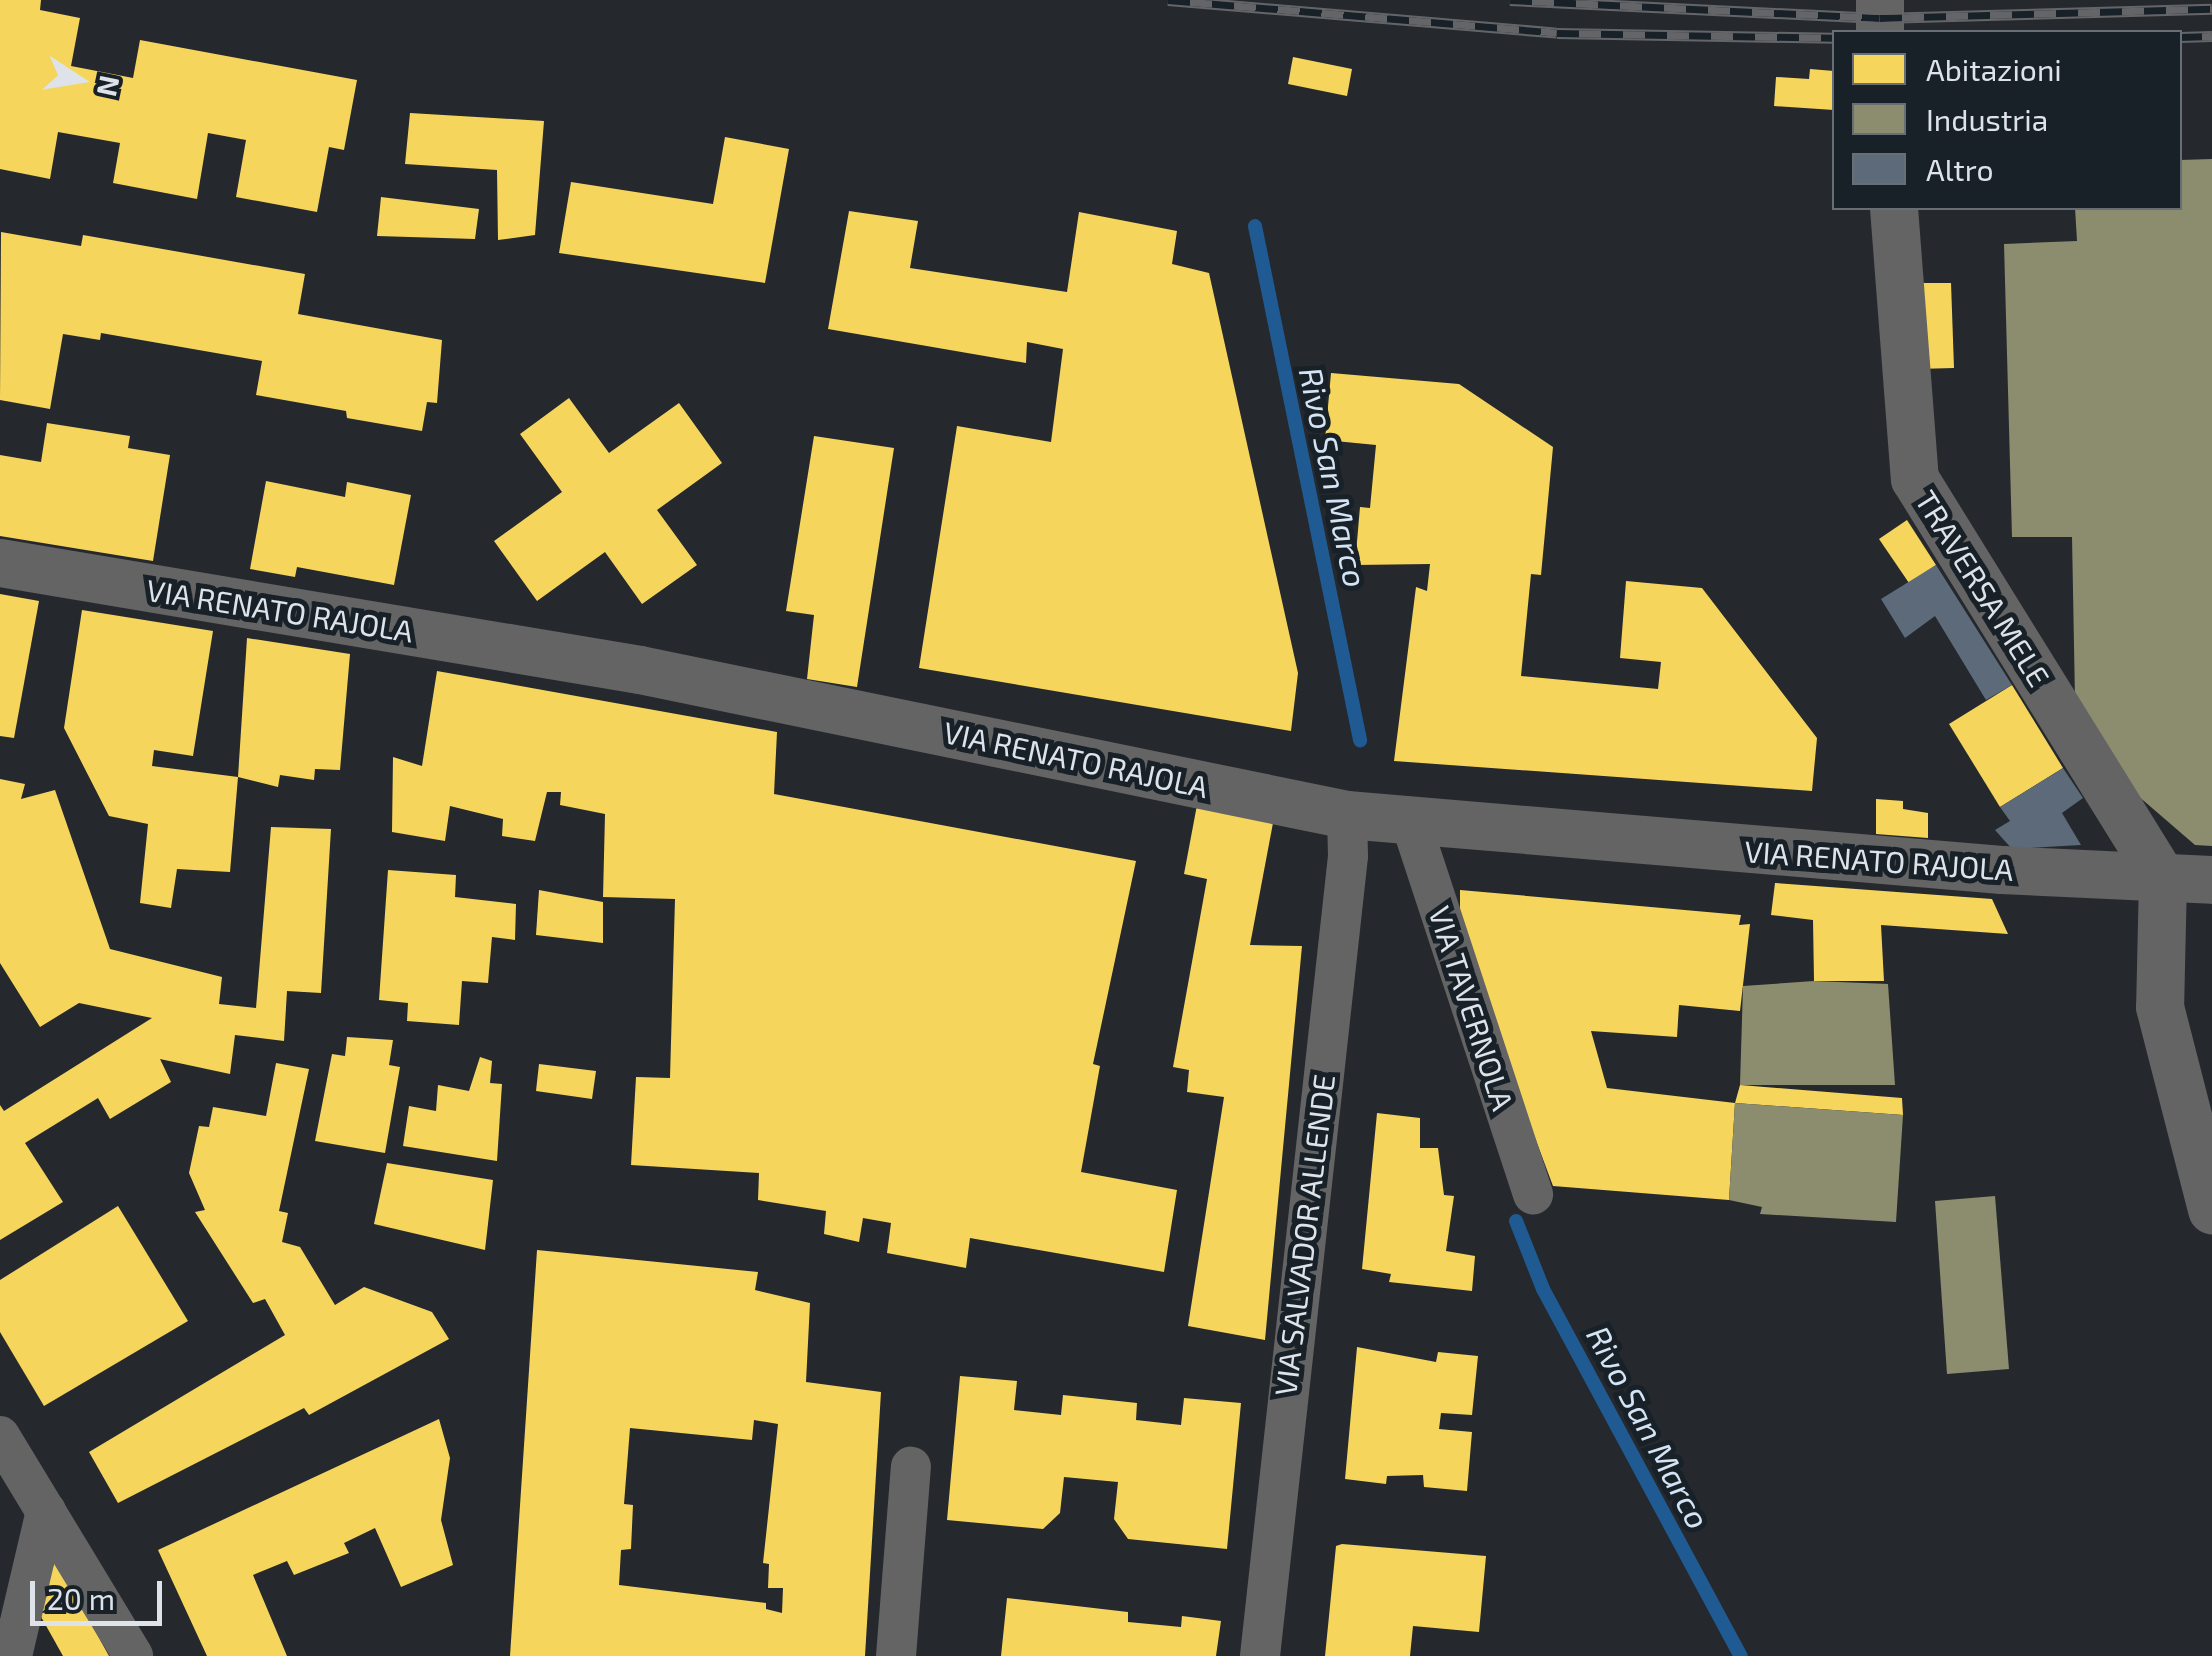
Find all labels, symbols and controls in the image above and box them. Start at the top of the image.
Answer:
north arrow [30,30,130,130]
legend [1832,30,2182,210]
text: Abitazioni [1926,51,2062,87]
text: N [91,73,128,100]
text: Industria [1926,101,2048,137]
text: Altro [1926,151,1993,187]
water label: Rivo San Marco [1292,364,1376,590]
street label: TRAVERSA MELE [1908,483,2058,693]
street label: VIA RENATO RAJOLA [144,571,416,649]
street label: VIA RENATO RAJOLA [940,713,1212,805]
street label: VIA RENATO RAJOLA [1743,833,2015,887]
street label: VIA TAVERNOLA [1422,901,1522,1115]
street label: VIA SALVADOR ALLENDE [1266,1071,1342,1399]
water label: Rivo San Marco [1580,1319,1718,1535]
scale bar [35,1561,168,1623]
text: 20 m [47,1580,115,1616]

